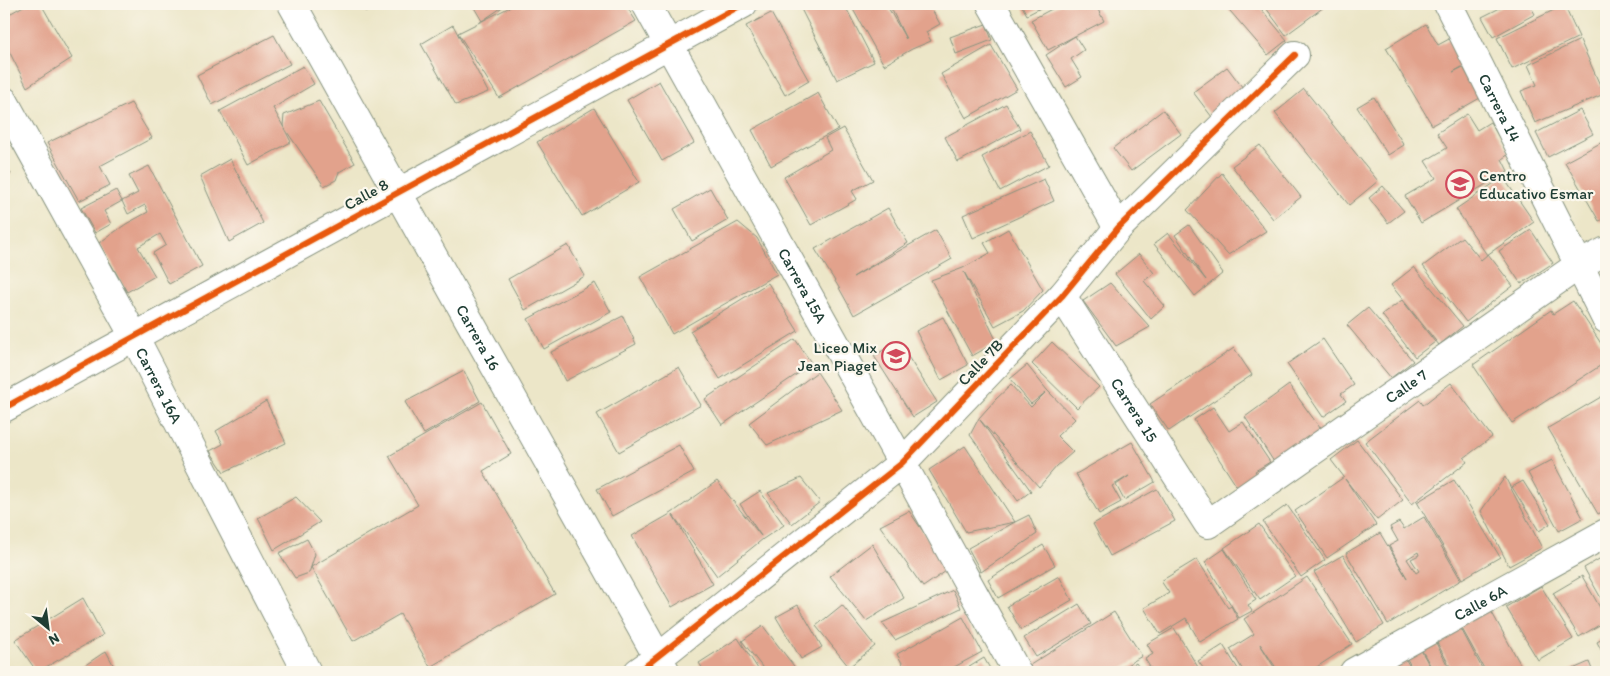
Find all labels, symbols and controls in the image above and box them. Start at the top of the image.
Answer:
street label: Carrera 14 [1474,71,1525,146]
place label: Centro Educativo Esmar [1479,166,1594,203]
school or university icon: Centro Educativo Esmar [1445,169,1475,199]
street label: Calle 8 [341,174,392,214]
street label: Carrera 15A [774,245,831,326]
street label: Carrera 16 [452,301,504,374]
street label: Calle 7B [954,335,1007,390]
place label: Liceo Mix Jean Piaget [798,338,877,375]
school or university icon: Liceo Mix Jean Piaget [881,341,911,371]
street label: Carrera 16A [131,344,186,427]
street label: Calle 7 [1381,365,1431,408]
street label: Carrera 15 [1107,374,1162,446]
street label: Calle 6A [1451,581,1510,625]
north arrow [22,604,72,654]
text: N [46,629,62,649]

